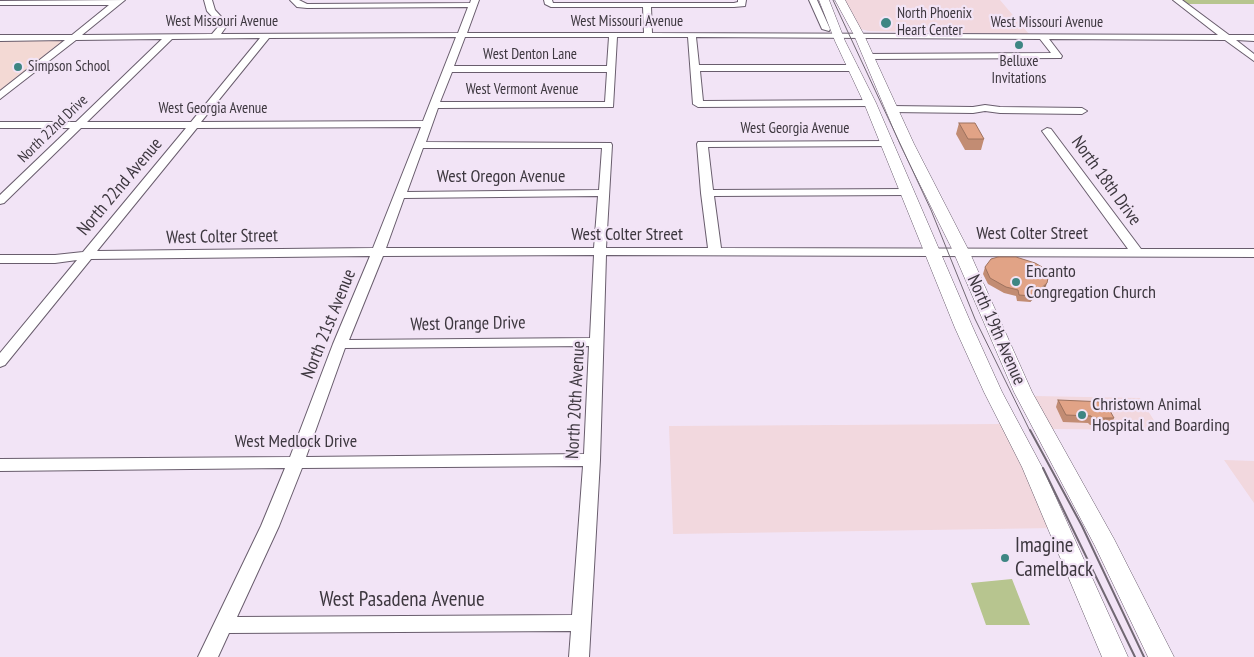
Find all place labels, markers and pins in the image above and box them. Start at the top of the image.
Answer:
place label: North Phoenix Heart Center [897,5,972,40]
marker: North Phoenix Heart Center [879,16,893,30]
marker: Belluxe Invitations [1013,39,1025,51]
place label: Belluxe Invitations [992,53,1046,88]
place label: Simpson School [28,58,110,76]
marker: Simpson School [12,61,24,73]
place label: Encanto Congregation Church [1026,261,1156,304]
marker: Encanto Congregation Church [1010,276,1022,288]
place label: Christown Animal Hospital and Boarding [1092,394,1230,436]
marker: Christown Animal Hospital and Boarding [1076,409,1088,421]
place label: Imagine Camelback [1015,533,1093,583]
marker: Imagine Camelback [999,552,1011,564]

